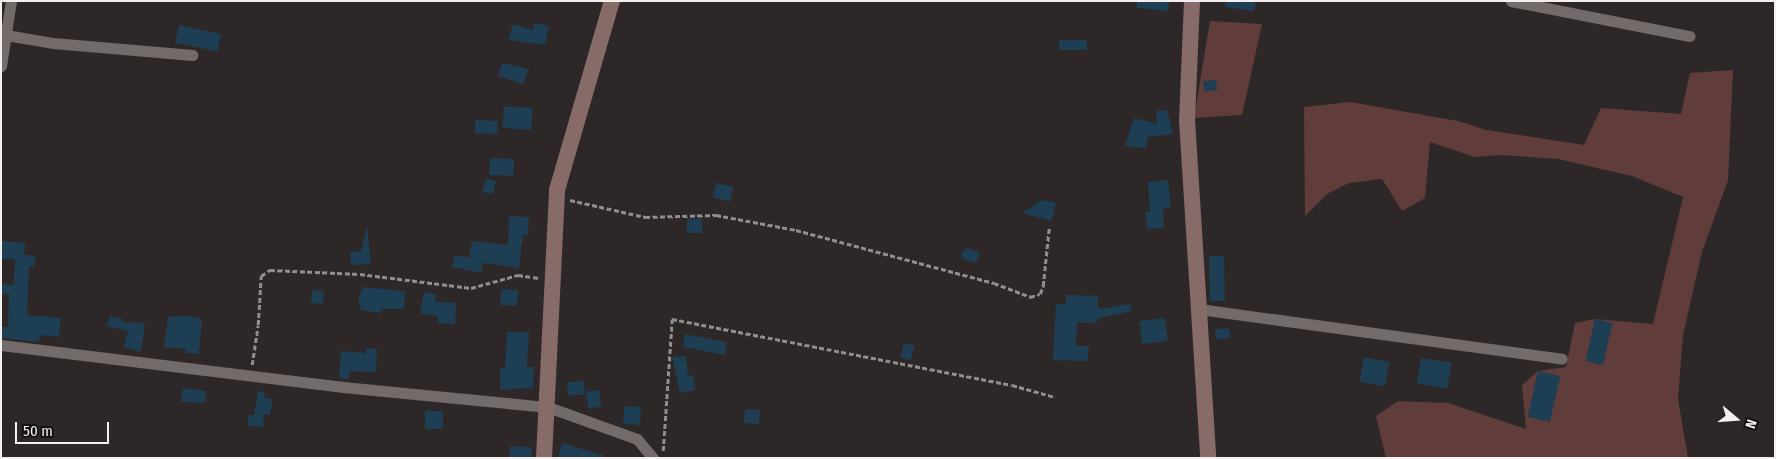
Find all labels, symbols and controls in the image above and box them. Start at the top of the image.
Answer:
north arrow [1711,394,1761,444]
scale bar [18,412,111,444]
text: N [1741,417,1760,430]
text: 50 m [23,422,53,440]

